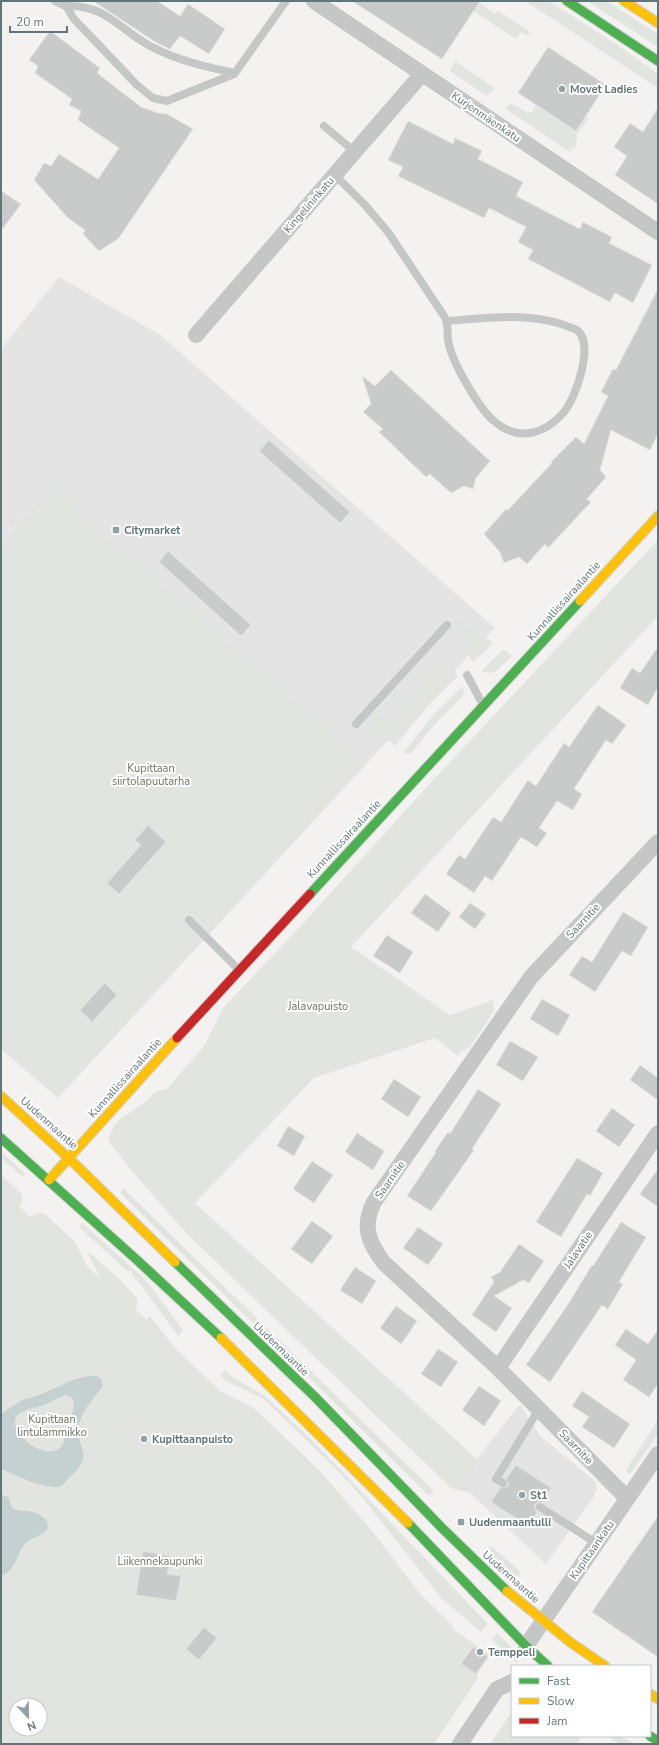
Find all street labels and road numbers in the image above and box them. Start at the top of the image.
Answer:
street label: Kurjenmäenkatu [449,88,523,146]
street label: Kingelininkatu [280,174,338,236]
street label: Kunnallissairaalantie [524,558,604,644]
street label: Kunnallissairaalantie [304,796,385,882]
street label: Saarnitie [563,900,603,942]
street label: Kunnallissairaalantie [85,1035,165,1121]
street label: Uudenmaantie [17,1093,81,1153]
street label: Saarnitie [371,1158,409,1202]
street label: Jalavatie [559,1228,596,1272]
street label: Uudenmaantie [250,1318,312,1380]
street label: Saarnitie [556,1426,597,1468]
street label: Kupittaankatu [566,1518,618,1582]
street label: Uudenmaantie [479,1547,543,1607]

